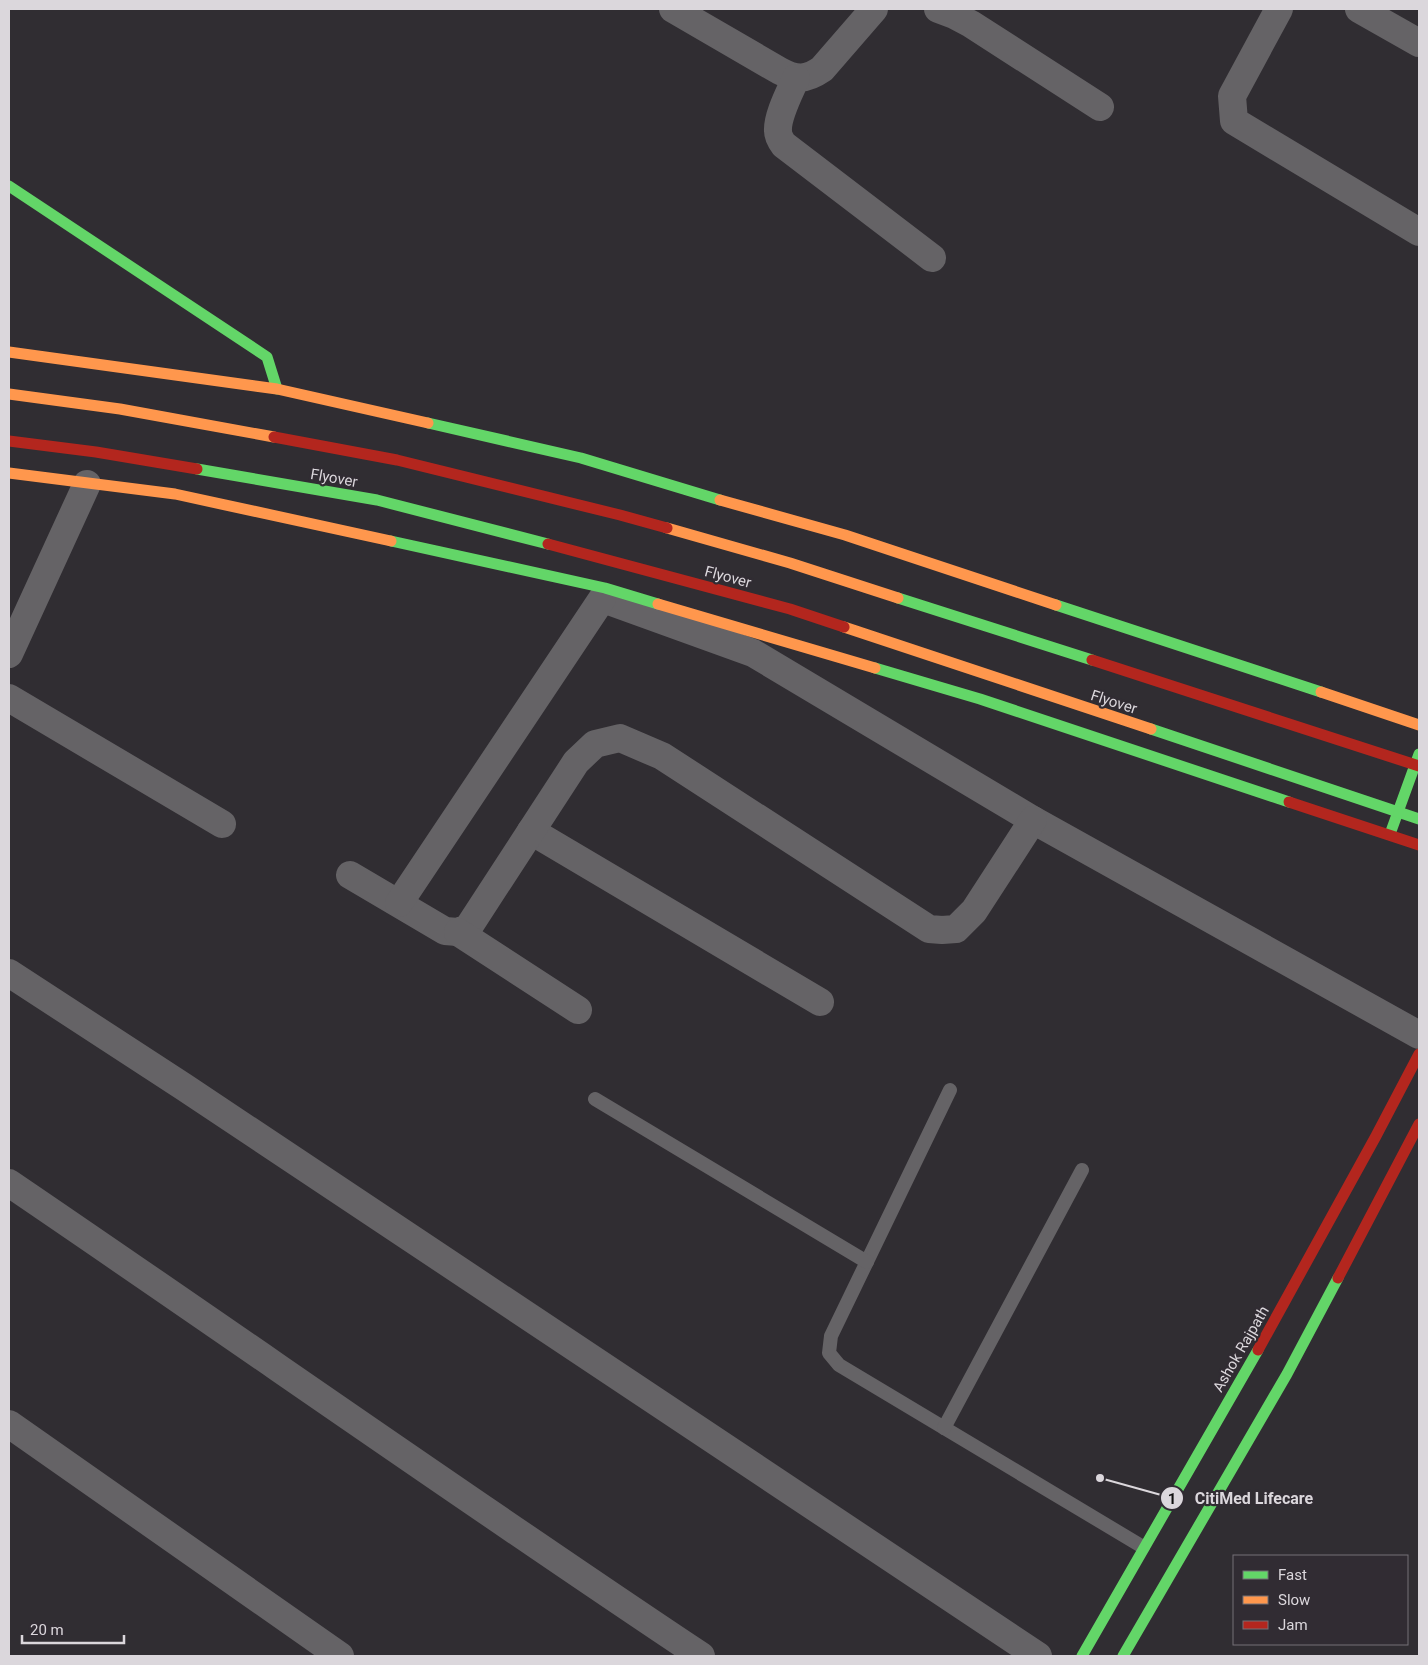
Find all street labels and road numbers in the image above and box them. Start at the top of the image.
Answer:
street label: Flyover [309,465,359,491]
street label: Flyover [703,562,753,592]
street label: Flyover [1089,686,1139,718]
street label: Ashok Rajpath [1209,1303,1273,1395]

